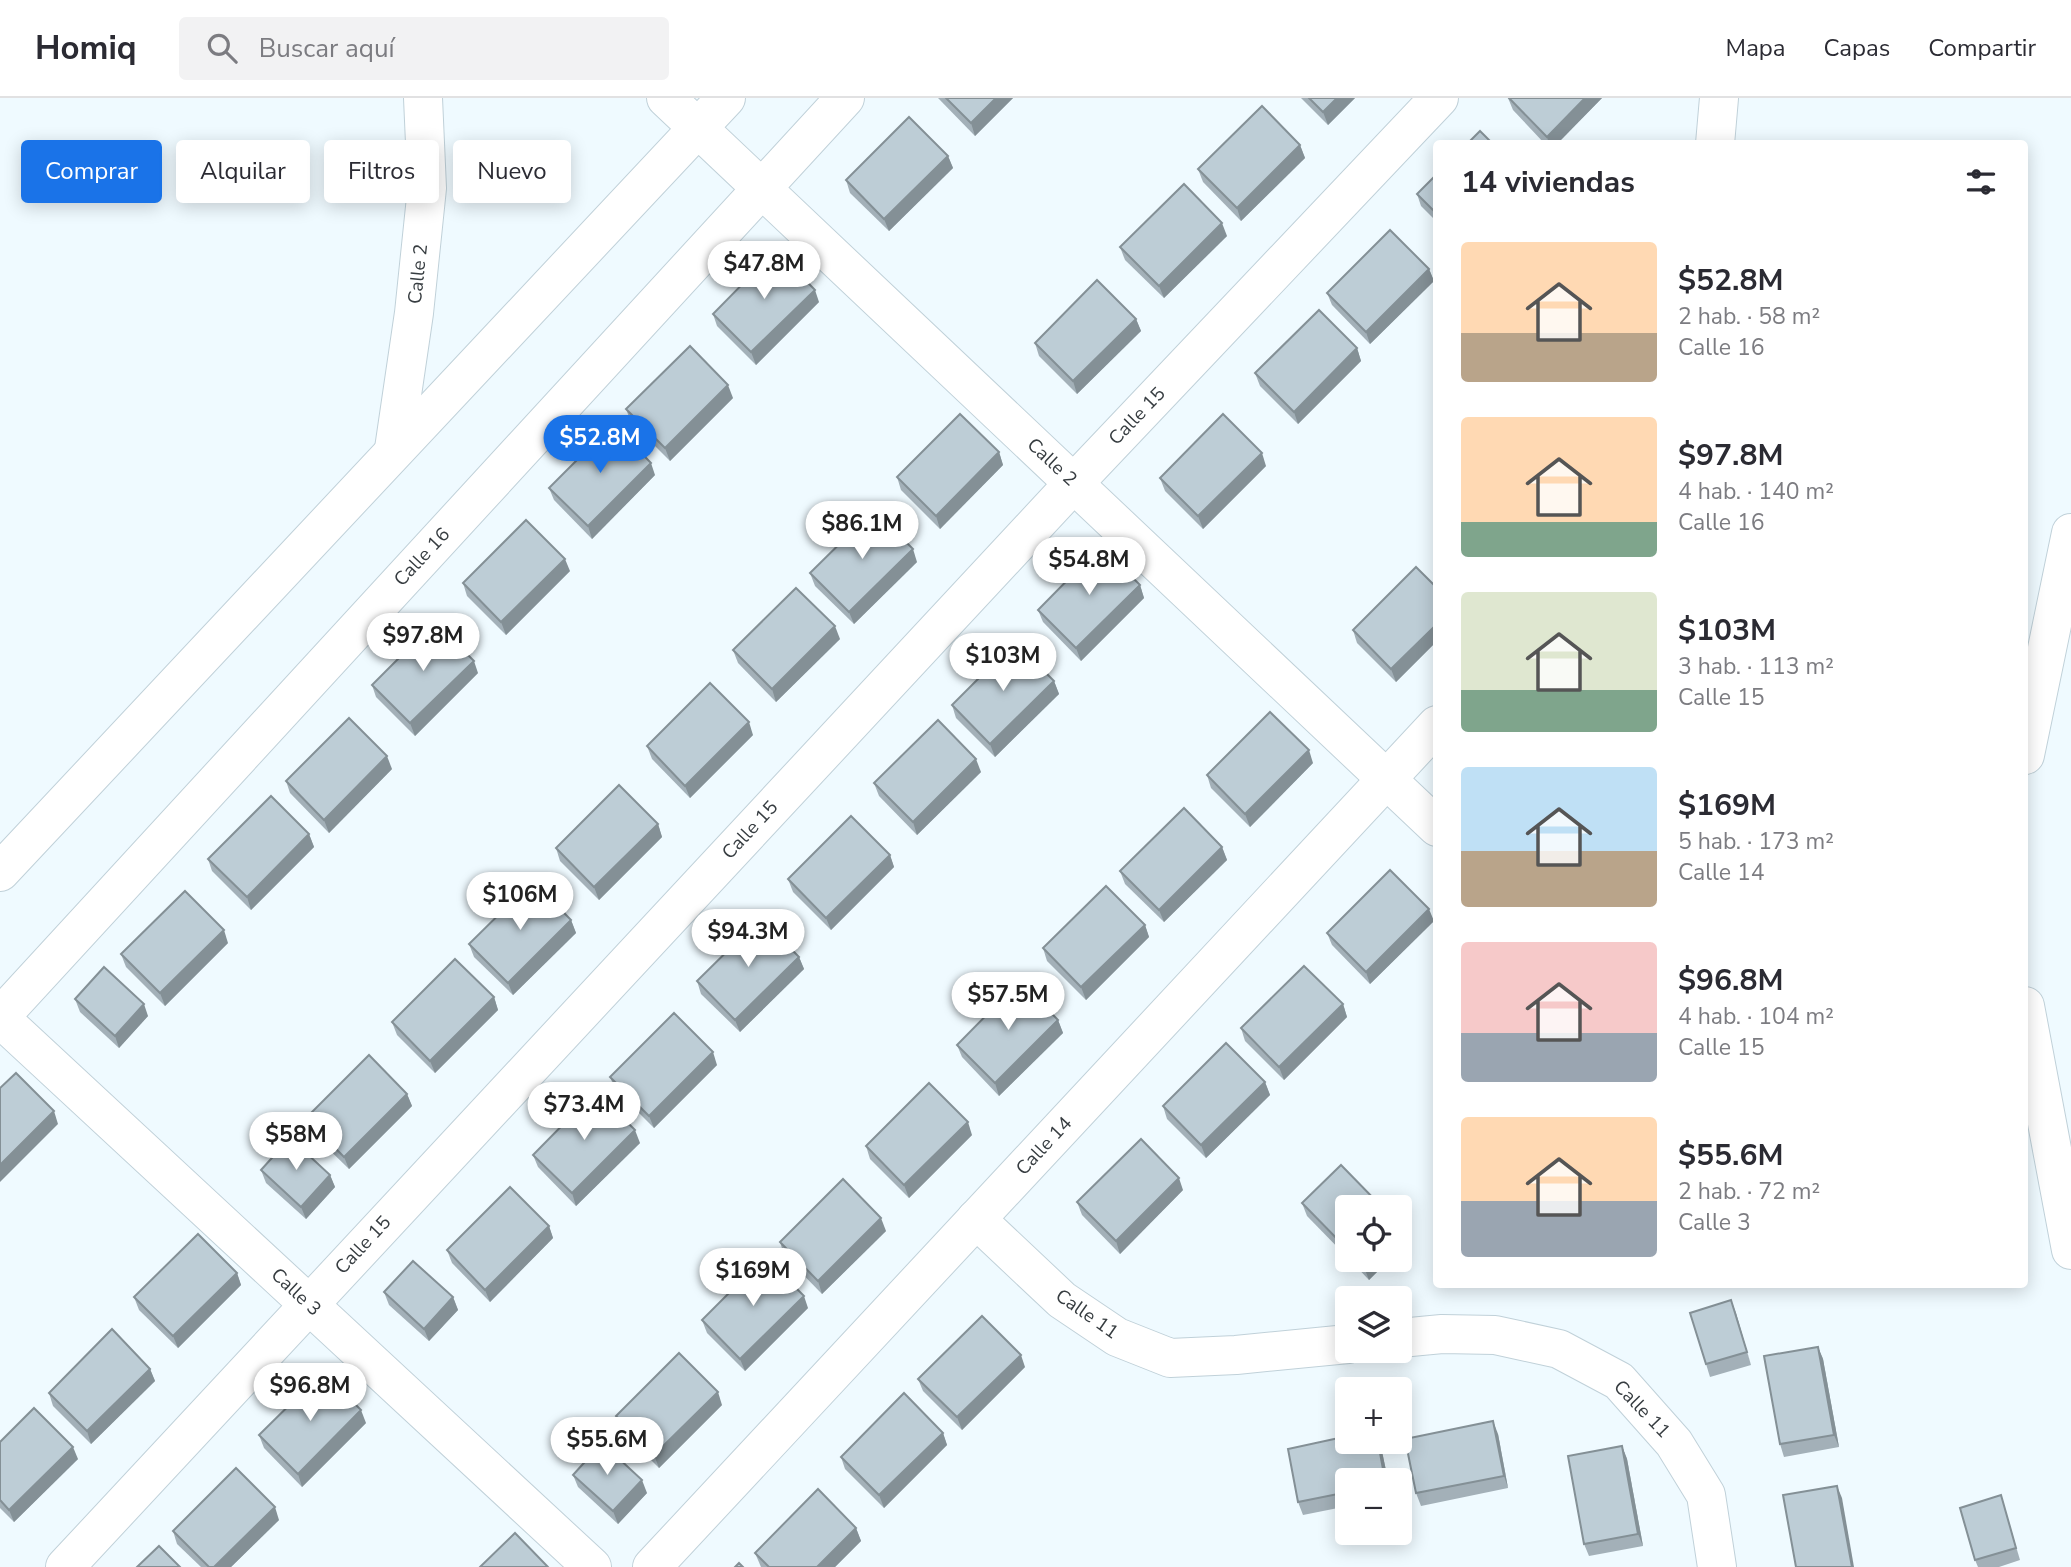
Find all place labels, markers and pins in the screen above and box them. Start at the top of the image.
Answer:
pin: $47.8M [707,242,821,301]
pin: $52.8M [543,416,657,475]
pin: $86.1M [805,502,919,561]
pin: $54.8M [1032,538,1146,597]
pin: $97.8M [366,614,480,673]
pin: $103M [954,634,1052,693]
pin: $106M [471,872,569,932]
pin: $94.3M [691,910,805,969]
pin: $57.5M [951,972,1065,1032]
pin: $73.4M [527,1082,641,1142]
pin: $58M [255,1112,337,1172]
pin: $169M [704,1248,802,1308]
pin: $96.8M [253,1364,367,1423]
pin: $55.6M [550,1418,664,1477]

